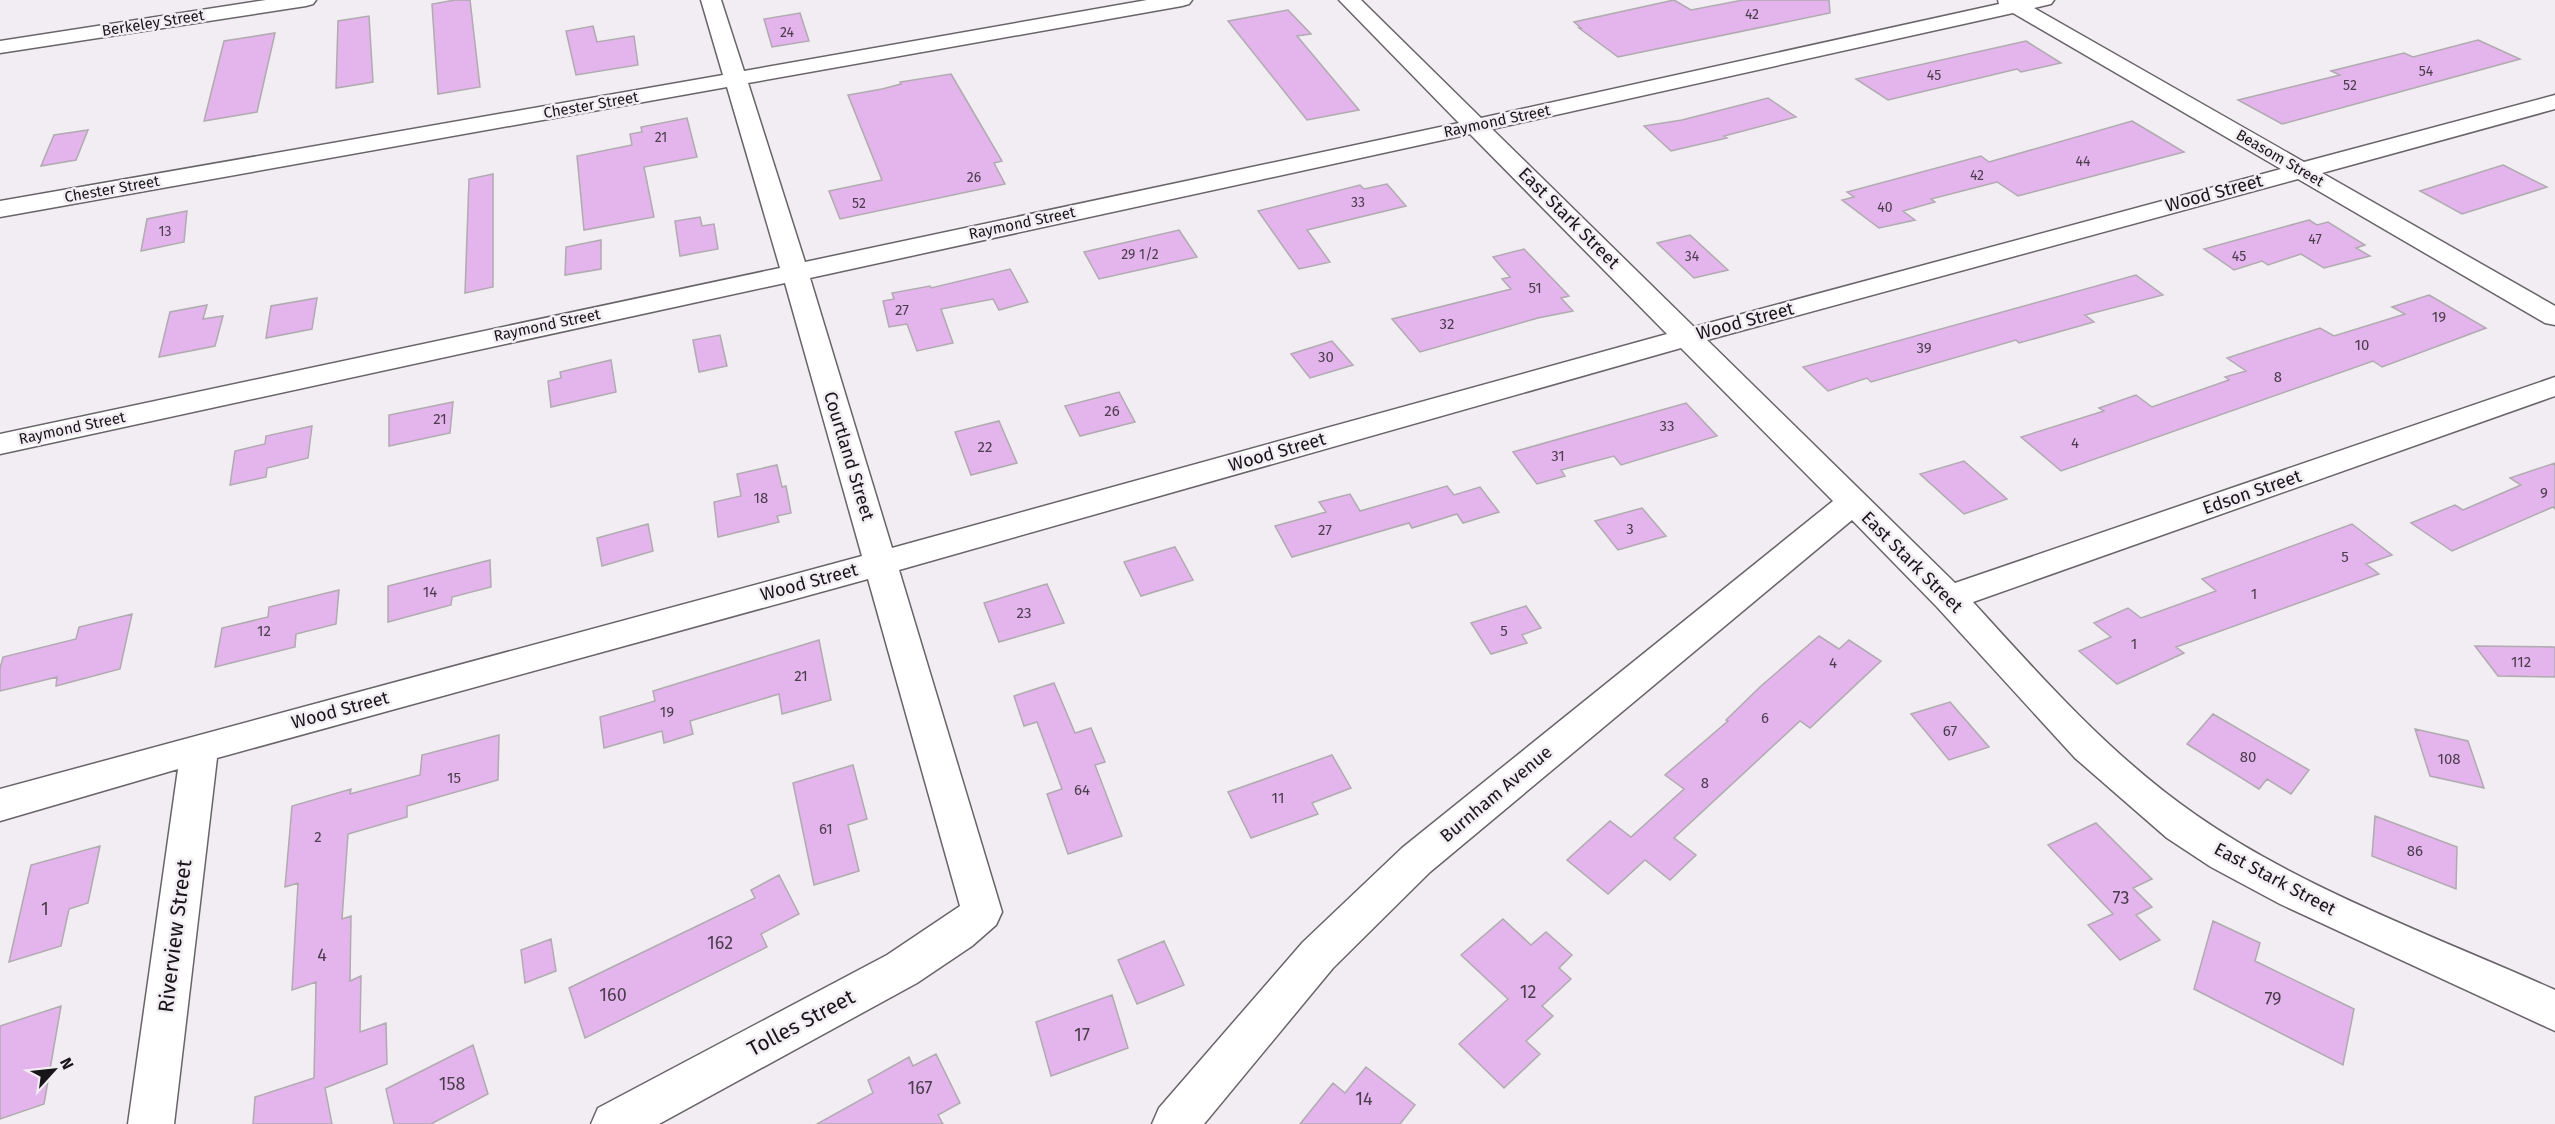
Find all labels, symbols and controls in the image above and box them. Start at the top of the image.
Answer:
street label: Berkeley Street [101,6,206,40]
house number: 42 [1745,6,1759,23]
house number: 24 [780,24,795,41]
house number: 54 [2419,63,2434,80]
house number: 45 [1927,67,1941,84]
house number: 52 [2343,77,2357,94]
street label: Chester Street [542,88,640,122]
street label: Raymond Street [1442,101,1552,141]
street label: Beasom Street [2233,126,2328,191]
house number: 21 [655,129,667,146]
house number: 44 [2076,153,2091,170]
street label: East Stark Street [1514,163,1625,274]
house number: 42 [1970,167,1984,184]
house number: 26 [967,169,981,186]
street label: Wood Street [2163,169,2266,217]
street label: Chester Street [63,172,161,206]
house number: 33 [1351,194,1365,211]
house number: 52 [852,195,866,212]
house number: 40 [1877,199,1893,216]
street label: Raymond Street [967,203,1077,243]
house number: 13 [158,223,172,240]
house number: 47 [2308,231,2322,248]
house number: 29 1/2 [1121,246,1159,263]
house number: 34 [1685,248,1700,265]
house number: 45 [2232,248,2246,265]
house number: 51 [1528,279,1542,297]
street label: Wood Street [1694,297,1797,345]
house number: 27 [895,301,909,319]
street label: Raymond Street [492,305,602,345]
house number: 19 [2432,308,2446,326]
house number: 32 [1440,315,1454,333]
house number: 10 [2355,336,2369,354]
house number: 39 [1916,339,1932,357]
house number: 30 [1318,348,1334,366]
house number: 8 [2274,368,2282,386]
street label: Courtland Street [819,389,879,524]
house number: 26 [1104,402,1120,420]
street label: Raymond Street [17,408,127,448]
house number: 21 [433,410,447,428]
house number: 33 [1660,417,1674,435]
street label: Wood Street [1226,427,1329,476]
house number: 4 [2071,434,2079,452]
house number: 22 [978,438,992,456]
house number: 31 [1551,447,1565,465]
street label: Edson Street [2200,465,2305,519]
house number: 9 [2540,484,2548,502]
house number: 18 [754,489,768,507]
street label: East Stark Street [1857,507,1968,618]
house number: 3 [1626,520,1634,538]
house number: 27 [1318,521,1332,539]
house number: 5 [2341,548,2349,566]
street label: Wood Street [758,558,861,606]
house number: 14 [423,583,437,601]
house number: 1 [2251,585,2257,603]
house number: 23 [1017,604,1031,622]
house number: 12 [257,622,271,640]
house number: 5 [1500,622,1508,640]
house number: 1 [2131,635,2137,653]
house number: 112 [2511,653,2531,671]
house number: 4 [1829,654,1837,672]
house number: 21 [794,667,808,685]
street label: Wood Street [289,686,392,734]
house number: 19 [660,703,674,721]
house number: 6 [1761,709,1769,727]
house number: 67 [1943,722,1957,740]
street label: Burnham Avenue [1436,741,1556,847]
house number: 80 [2240,748,2256,766]
house number: 108 [2437,750,2461,768]
house number: 15 [447,769,461,787]
house number: 8 [1701,774,1709,792]
house number: 64 [1074,781,1090,799]
house number: 11 [1272,789,1284,807]
house number: 61 [819,820,833,838]
house number: 2 [314,828,322,846]
street label: East Stark Street [2210,838,2340,921]
house number: 86 [2407,842,2423,860]
street label: Riverview Street [153,858,197,1014]
house number: 73 [2113,887,2129,909]
house number: 1 [41,898,49,920]
house number: 162 [707,932,733,954]
house number: 4 [317,944,327,966]
house number: 12 [1520,981,1536,1003]
house number: 160 [599,984,627,1006]
street label: Tolles Street [743,984,860,1062]
house number: 79 [2264,988,2282,1010]
house number: 17 [1074,1024,1090,1046]
north arrow [24,1040,84,1100]
text: N [56,1054,78,1072]
house number: 158 [439,1073,465,1095]
house number: 167 [908,1077,932,1099]
house number: 14 [1355,1088,1373,1110]

